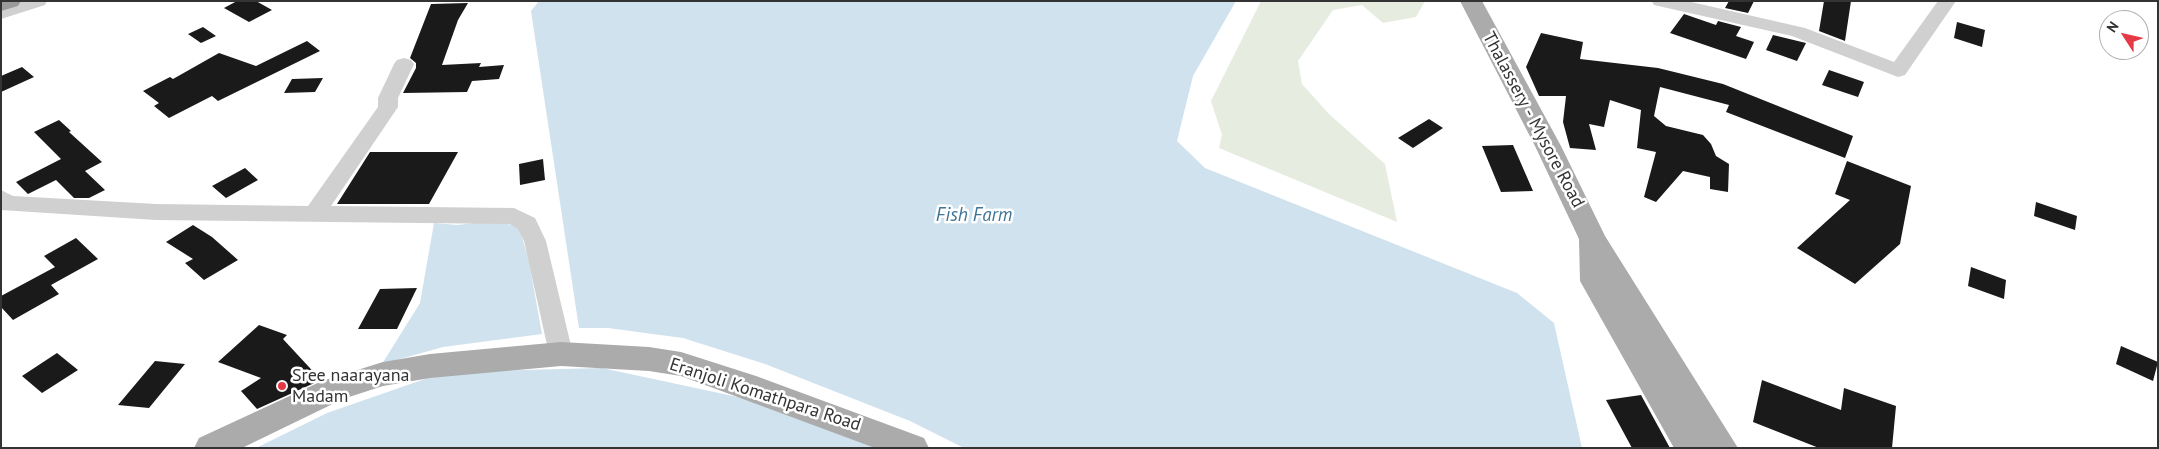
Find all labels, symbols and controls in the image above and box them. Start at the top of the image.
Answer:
north arrow [2099,10,2149,60]
text: N [2103,18,2123,36]
street label: Thalassery - Mysore Road [1477,28,1589,212]
water label: Fish Farm [936,205,1012,227]
street label: Eranjoli Komathpara Road [667,354,863,436]
place label: Sree naarayana Madam [292,365,409,408]
marker: Sree naarayana Madam [276,380,288,392]

